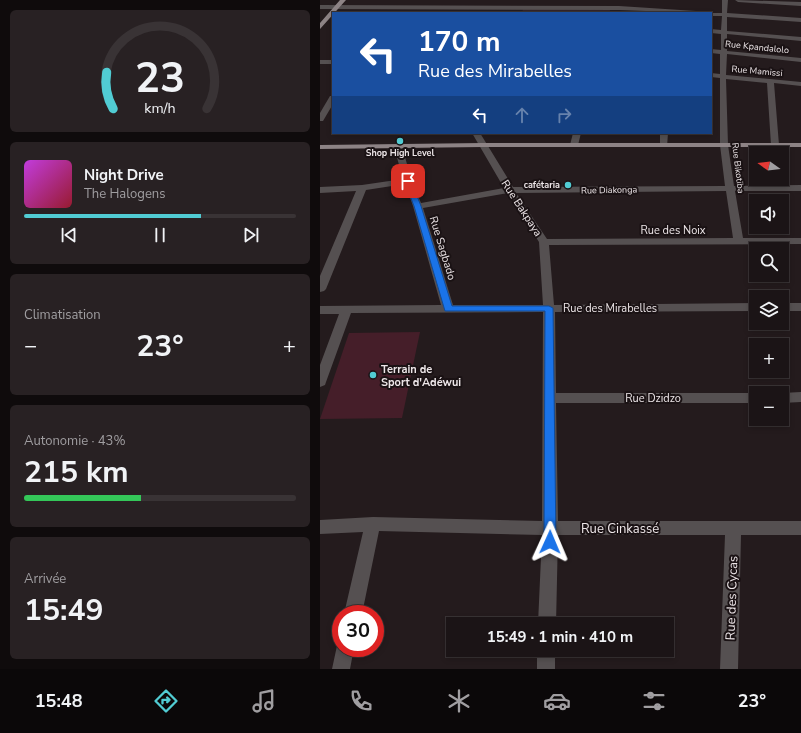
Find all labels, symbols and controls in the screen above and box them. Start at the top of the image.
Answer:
text: 170 m [418,23,501,61]
icon: left [352,28,404,80]
street label: Rue Kpandalolo [724,38,790,56]
text: 23 [135,50,185,107]
text: Rue des Mirabelles [418,59,572,83]
street label: Rue Mamissi [731,63,783,79]
text: km/h [144,98,176,117]
icon: left [469,104,491,126]
icon: ahead [511,104,533,126]
icon: right [553,104,575,126]
marker: Shop High Level [395,136,405,146]
street label: Rue Bikotiba [729,142,747,194]
north arrow [749,146,789,186]
map controls [749,146,789,426]
place label: Shop High Level [366,147,434,159]
pin [391,164,425,198]
text: Night Drive [84,165,164,185]
icon: arrive [397,170,419,192]
street label: Rue Bakpaya [498,177,546,240]
place label: cafétaria [524,179,560,191]
marker: cafétaria [563,180,573,190]
street label: Rue Diakonga [581,184,637,196]
text: The Halogens [84,185,165,203]
button: sound [749,194,789,234]
street label: Rue Sagbado [426,214,459,282]
street label: Rue des Noix [640,223,706,238]
icon: previous [58,224,80,246]
icon: pause [149,224,171,246]
icon: next [240,224,262,246]
button: search [749,242,789,282]
button: layers [749,290,789,330]
street label: Rue des Mirabelles [563,301,657,316]
text: Climatisation [24,306,101,324]
text: 23° [136,326,184,367]
text: − [24,331,37,361]
text: + [283,331,296,361]
button: + [749,338,789,378]
place label: Terrain de Sport d'Adéwui [381,362,461,390]
marker: Terrain de Sport d'Adéwui [368,370,378,380]
button: − [749,386,789,426]
street label: Rue Dzidzo [625,391,681,406]
text: Autonomie · 43% [24,432,126,450]
text: 215 km [24,452,129,493]
street label: Rue Cinkassé [581,520,659,538]
position arrow [529,521,571,563]
street label: Rue des Cycas [722,555,742,641]
text: Arrivée [24,570,66,588]
text: 15:49 [24,590,103,631]
speed limit sign: 30 [332,605,384,657]
text: 15:49 · 1 min · 410 m [487,627,633,647]
icon: directions [152,687,180,715]
icon: music [250,687,278,715]
icon: phone [347,687,375,715]
icon: climate [445,687,473,715]
icon: car [543,687,571,715]
icon: filters [640,687,668,715]
text: 15:48 [35,689,82,713]
text: 23° [738,689,766,713]

